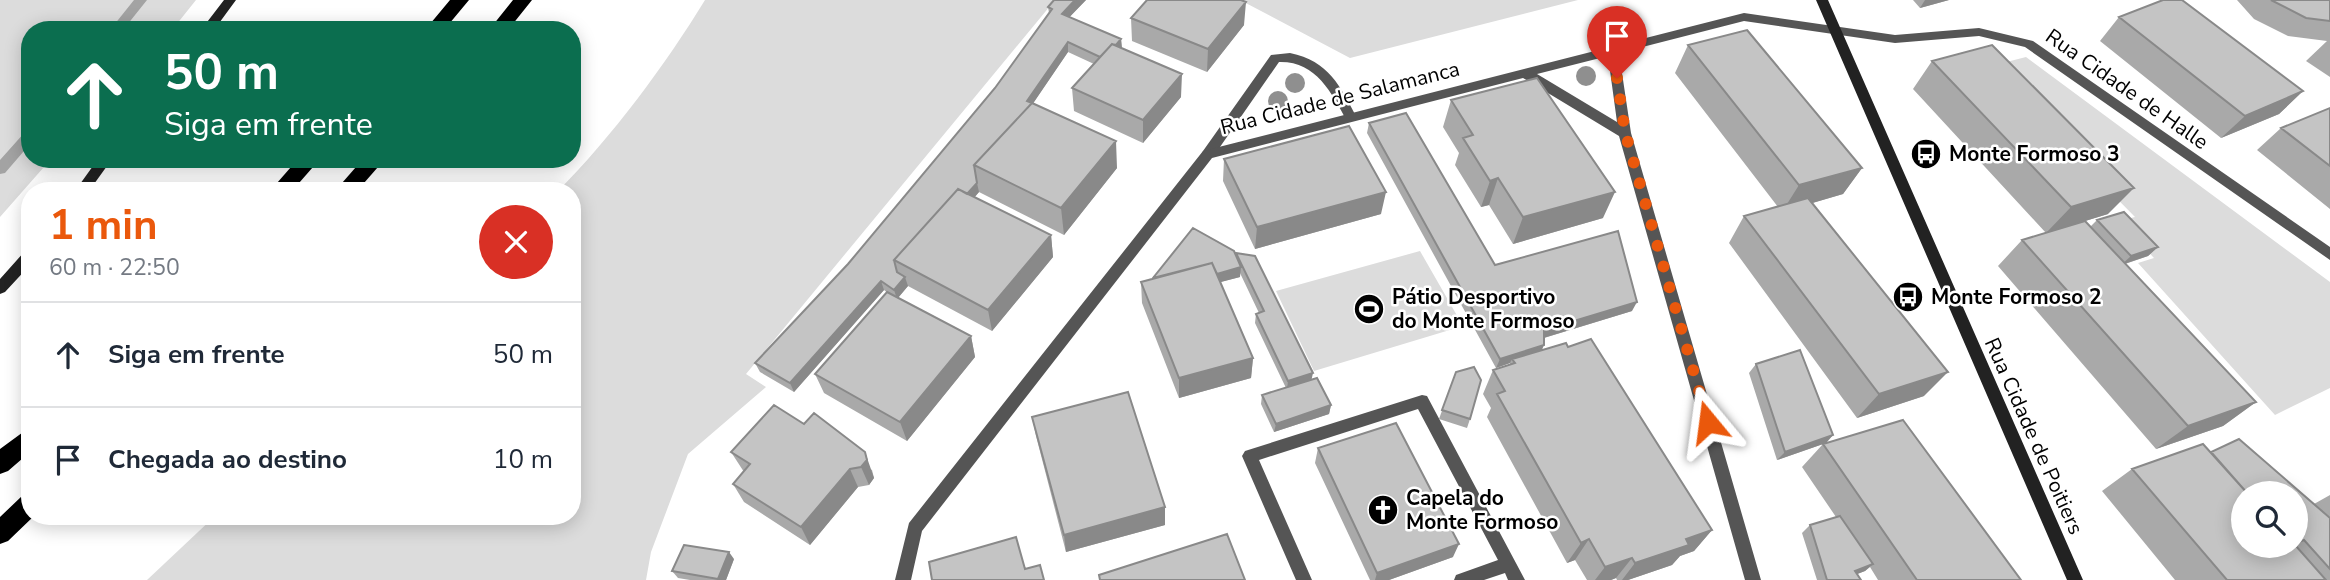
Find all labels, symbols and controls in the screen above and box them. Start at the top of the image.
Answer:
pin [1587,6,1647,78]
icon: arrive [1598,17,1636,55]
street label: Rua Cidade de Halle [2040,22,2214,156]
text: 50 m [164,39,279,106]
icon: ahead [49,49,140,140]
street label: Rua Cidade de Salamanca [1217,55,1463,141]
text: Siga em frente [164,103,373,146]
bus stop icon: Monte Formoso 3 [1909,137,1943,171]
place label: Monte Formoso 3 [1949,140,2120,168]
text: 1 min [49,197,158,254]
button: close [479,205,553,279]
text: 60 m · 22:50 [49,252,180,283]
bus stop icon: Monte Formoso 2 [1891,280,1925,314]
place label: Pátio Desportivo do Monte Formoso [1392,283,1575,335]
place label: Monte Formoso 2 [1931,283,2102,311]
sports icon: Pátio Desportivo do Monte Formoso [1352,292,1386,326]
street label: Rua Cidade de Poitiers [1978,333,2090,539]
icon: ahead [49,336,87,374]
text: Siga em frente [108,337,285,372]
text: 50 m [493,337,553,372]
position arrow [1671,385,1745,459]
icon: arrive [49,441,87,479]
text: Chegada ao destino [108,442,347,477]
text: 10 m [493,442,553,477]
map controls [2231,481,2308,558]
button: search [2231,481,2308,558]
place label: Capela do Monte Formoso [1406,484,1558,536]
church icon: Capela do Monte Formoso [1366,493,1400,527]

